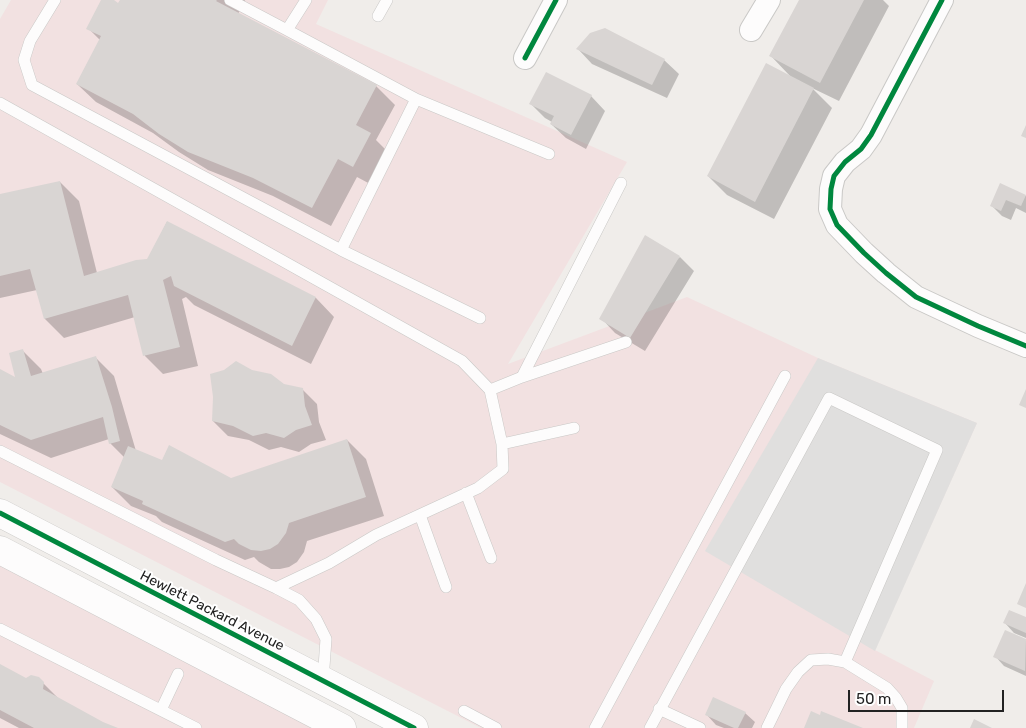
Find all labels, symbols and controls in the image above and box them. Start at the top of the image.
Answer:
street label: Hewlett Packard Avenue [137,567,287,655]
scale bar [851,680,1007,712]
text: 50 m [856,690,891,708]

